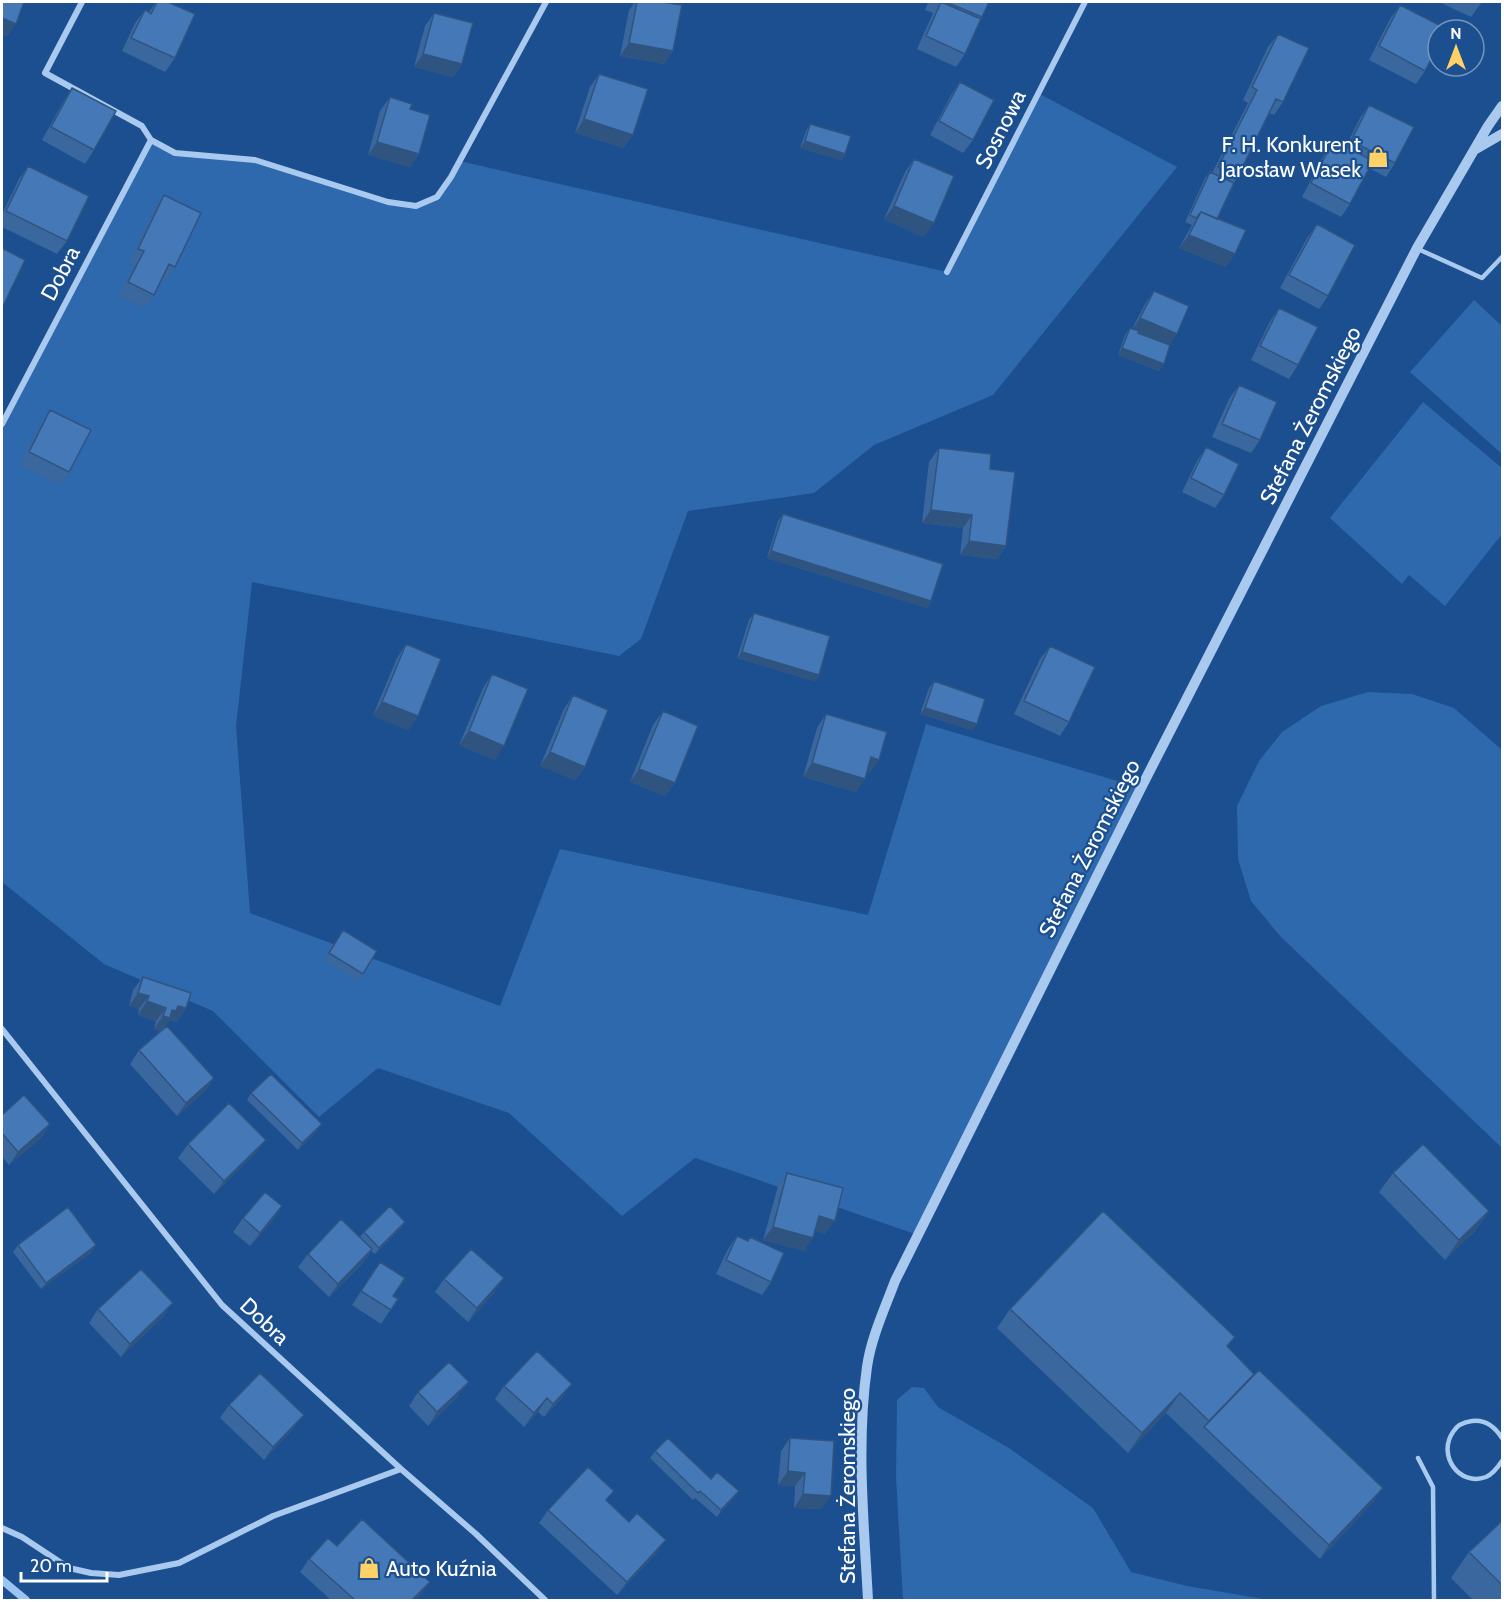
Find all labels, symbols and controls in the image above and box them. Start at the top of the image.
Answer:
north arrow [1426,18,1486,78]
text: N [1450,24,1462,43]
street label: Sosnowa [969,85,1032,173]
place label: F. H. Konkurent Jarosław Wasek [1219,131,1362,183]
shop icon: F. H. Konkurent Jarosław Wasek [1366,145,1390,169]
street label: Dobra [35,241,86,305]
street label: Stefana Żeromskiego [1254,322,1367,509]
street label: Stefana Żeromskiego [1033,755,1146,942]
street label: Dobra [234,1292,295,1351]
street label: Stefana Żeromskiego [834,1388,861,1584]
scale bar [21,1545,106,1583]
text: 20 m [30,1555,72,1577]
place label: Auto Kuźnia [386,1555,497,1582]
shop icon: Auto Kuźnia [357,1556,381,1580]

